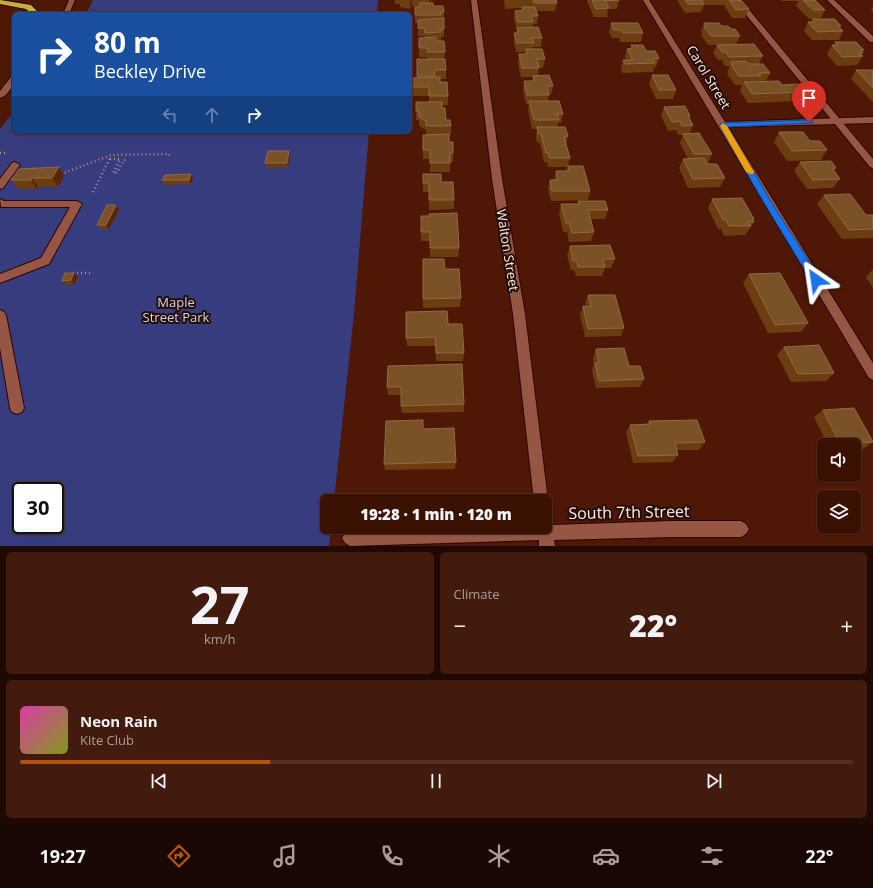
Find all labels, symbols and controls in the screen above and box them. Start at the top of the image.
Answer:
text: 80 m [94,23,161,61]
icon: right [28,28,80,80]
street label: Carol Street [683,42,735,113]
text: Beckley Drive [94,59,206,83]
pin [792,81,826,122]
icon: arrive [798,87,820,109]
icon: left [159,104,181,126]
icon: ahead [201,104,223,126]
icon: right [243,104,265,126]
street label: Walton Street [493,208,523,293]
position arrow [795,259,837,301]
park label: Maple Street Park [143,293,210,326]
map controls [817,438,861,534]
button: sound [817,438,861,482]
speed limit sign: 30 [12,482,64,534]
button: layers [817,490,861,534]
street label: South 7th Street [568,500,690,524]
text: 19:28 · 1 min · 120 m [360,504,512,524]
text: 27 [190,568,249,639]
text: Climate [454,585,499,603]
text: 22° [629,605,677,646]
text: − [454,610,466,640]
text: + [840,610,853,640]
text: km/h [204,630,236,648]
text: Neon Rain [80,711,158,731]
text: Kite Club [80,731,134,749]
icon: previous [148,770,170,792]
icon: pause [425,770,447,792]
icon: next [703,770,725,792]
icon: directions [165,842,193,870]
icon: music [271,842,299,870]
icon: phone [378,842,406,870]
icon: climate [485,842,513,870]
icon: car [592,842,620,870]
icon: filters [698,842,726,870]
text: 19:27 [39,844,86,868]
text: 22° [805,844,834,868]

